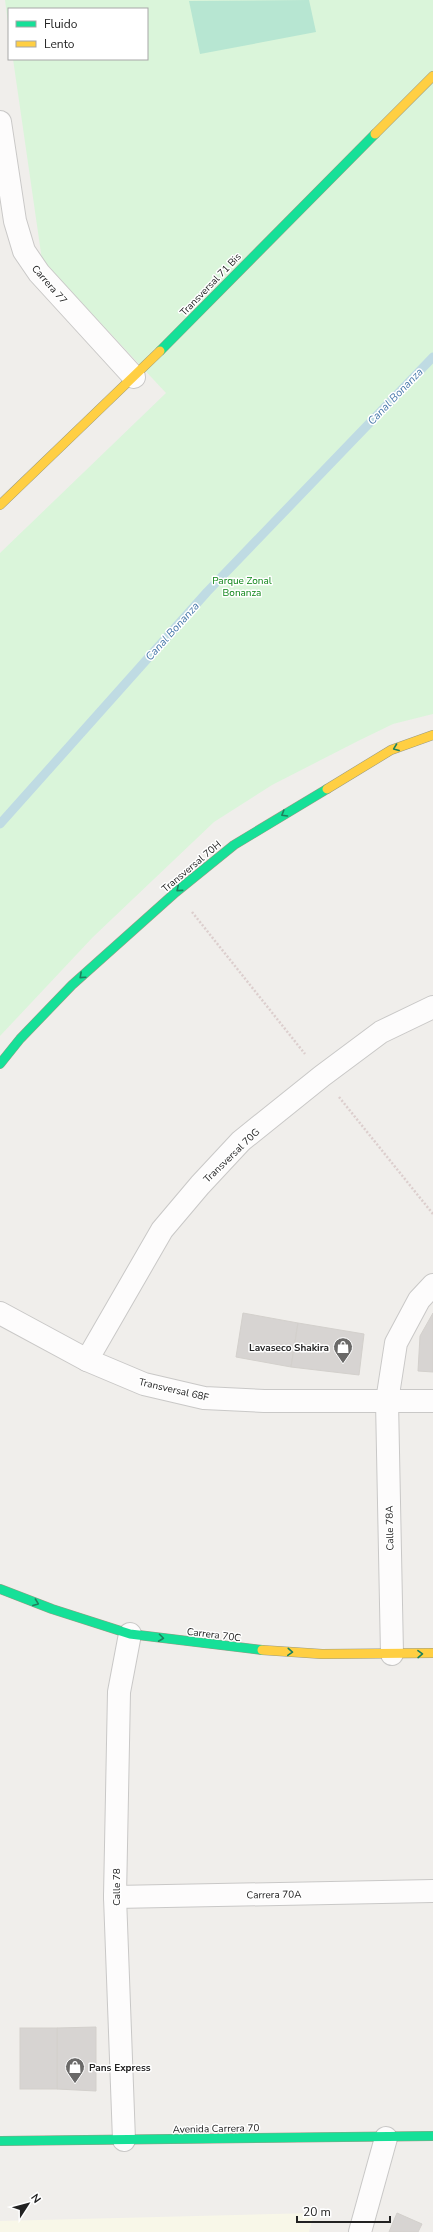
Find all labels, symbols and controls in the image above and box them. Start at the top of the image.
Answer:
legend [8,8,148,60]
text: Fluido [44,16,78,32]
text: Lento [44,36,75,52]
street label: Transversal 71 Bis [177,250,245,319]
street label: Carrera 77 [28,262,70,307]
water label: Canal Bonanza [364,364,427,428]
park label: Parque Zonal Bonanza [212,574,272,600]
water label: Canal Bonanza [142,599,203,664]
one-way arrow [393,744,400,752]
one-way arrow [281,810,288,817]
street label: Transversal 70H [159,838,224,896]
one-way arrow [176,885,183,892]
one-way arrow [79,971,87,979]
street label: Transversal 70G [200,1125,263,1186]
shop icon: Lavaseco Shakira [332,1336,354,1364]
place label: Lavaseco Shakira [249,1341,329,1355]
street label: Transversal 68F [137,1375,211,1405]
street label: Calle 78A [383,1505,397,1551]
one-way arrow [33,1598,40,1606]
street label: Carrera 70C [186,1625,242,1645]
one-way arrow [158,1633,164,1642]
one-way arrow [287,1647,293,1656]
one-way arrow [417,1649,423,1658]
street label: Calle 78 [110,1868,124,1906]
street label: Carrera 70A [246,1888,302,1902]
shop icon: Pans Express [64,2056,86,2084]
place label: Pans Express [89,2061,151,2075]
street label: Avenida Carrera 70 [172,2121,260,2137]
north arrow [8,2184,48,2224]
text: N [27,2191,44,2206]
scale bar [297,2198,390,2224]
text: 20 m [303,2204,331,2220]

